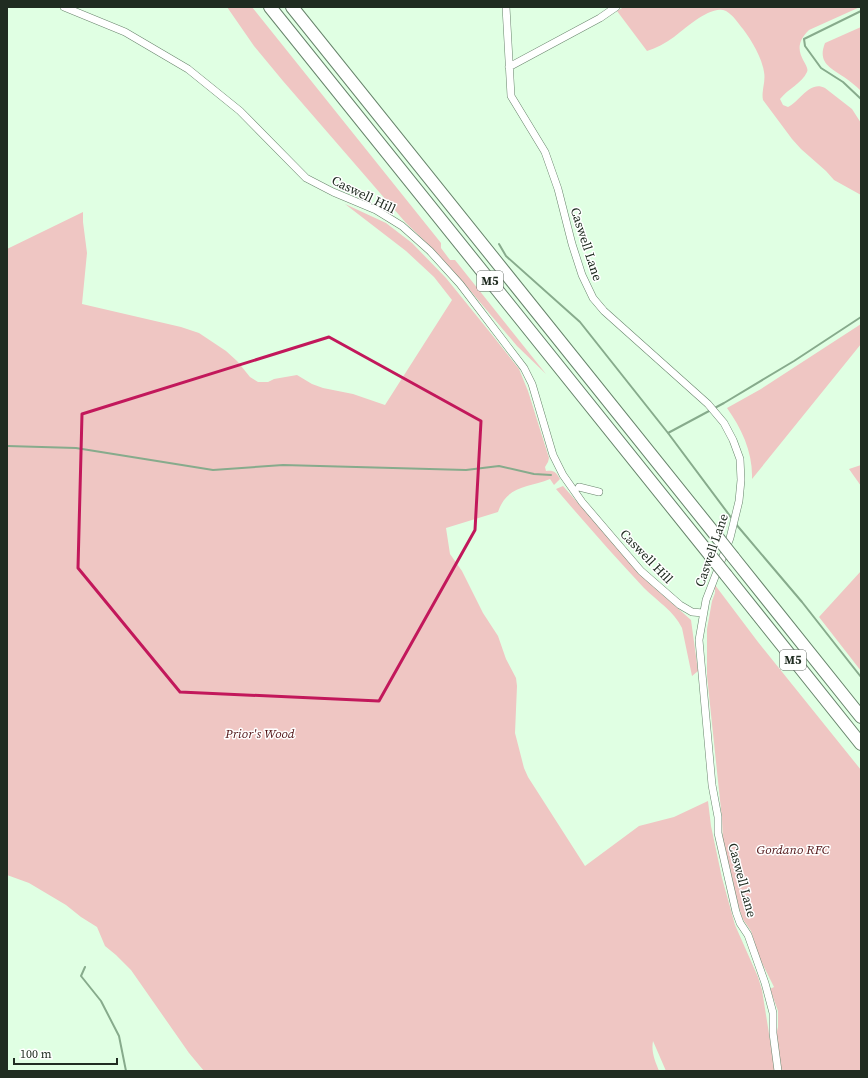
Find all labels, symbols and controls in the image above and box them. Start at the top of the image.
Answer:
street label: Caswell Hill [329,172,399,217]
street label: Caswell Lane [567,205,606,283]
road number: M5 [477,271,503,291]
street label: Caswell Lane [691,511,732,589]
street label: Caswell Hill [616,526,677,587]
road number: M5 [780,650,806,670]
park label: Prior's Wood [224,725,295,742]
street label: Caswell Lane [724,841,761,919]
park label: Gordano RFC [757,841,830,858]
scale bar [14,1040,117,1066]
text: 100 m [20,1046,52,1062]

